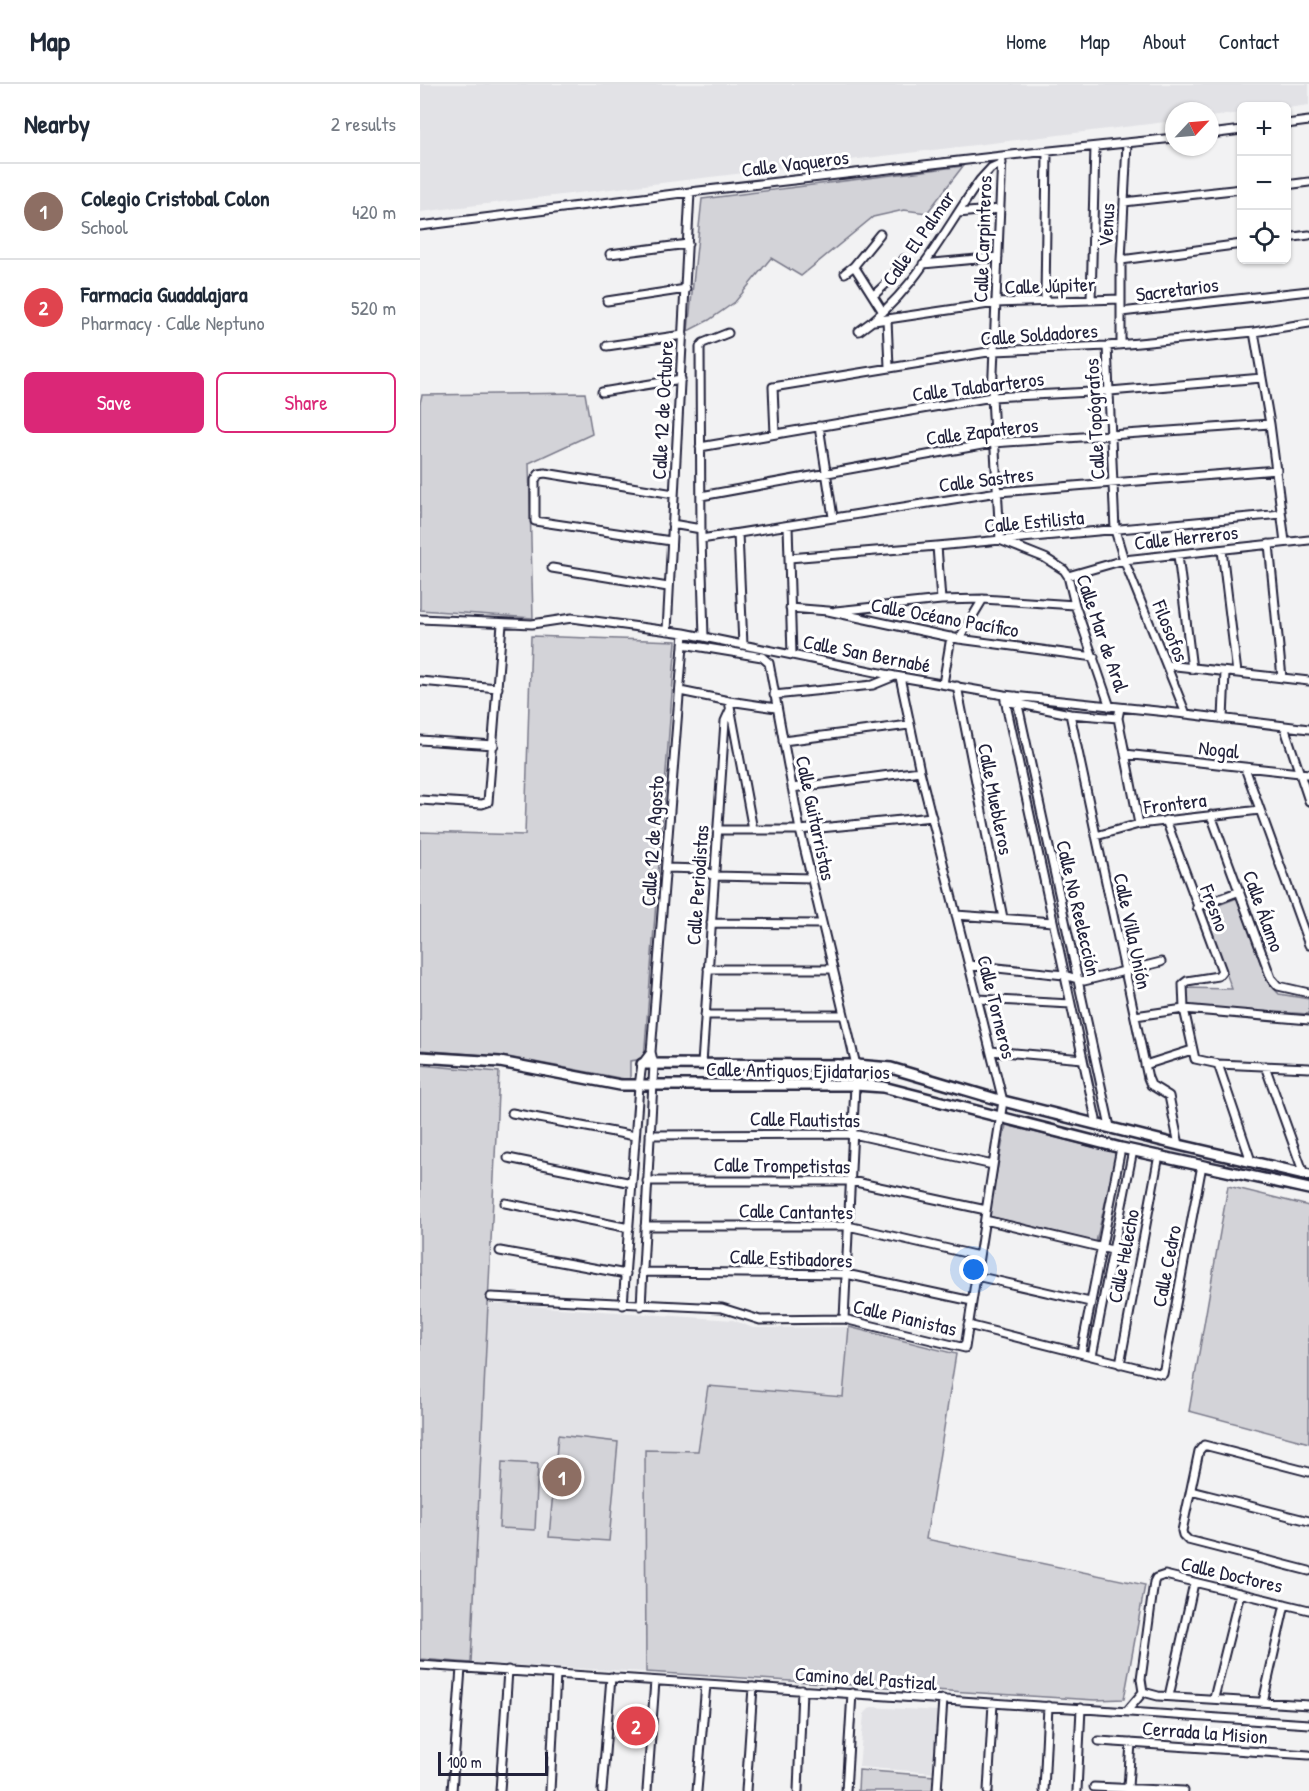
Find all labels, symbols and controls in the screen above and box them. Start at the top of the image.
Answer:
text: Map [30,22,70,60]
text: Home [1006,27,1047,56]
text: Map [1080,27,1110,56]
text: About [1143,27,1186,56]
text: Contact [1219,27,1279,56]
north arrow [1165,102,1219,156]
map controls [1237,102,1291,264]
button: + [1237,102,1291,156]
text: Nearby [24,106,90,141]
text: 2 results [331,110,396,137]
street label: Calle Vaqueros [740,143,850,183]
button: − [1237,156,1291,210]
street label: Calle Carpinteros [966,175,998,303]
text: Colegio Cristobal Colon [81,183,270,213]
street label: Calle El Palmar [875,185,961,291]
text: 1 [40,198,47,225]
text: 420 m [352,198,396,225]
street label: Venus [1091,202,1121,248]
button: locate [1237,210,1291,264]
text: School [81,213,128,240]
street label: Calle Júpiter [1004,270,1096,300]
street label: Sacretarios [1134,271,1220,307]
text: Farmacia Guadalajara [81,279,248,309]
text: 2 [39,294,48,321]
text: 520 m [351,294,396,321]
text: Pharmacy · Calle Neptuno [81,309,265,336]
street label: Calle Soldadores [979,316,1099,352]
street label: Calle 12 de Octubre [645,340,679,480]
street label: Calle Topógrafos [1077,357,1111,480]
street label: Calle Talabarteros [911,364,1046,407]
button: Save [24,372,204,433]
button: Share [216,372,396,433]
street label: Calle Zapateros [924,411,1040,451]
street label: Calle Sastres [937,460,1035,498]
street label: Calle Estilista [983,503,1085,539]
street label: Calle Herreros [1133,518,1239,556]
street label: Calle Mar de Aral [1070,570,1136,696]
street label: Calle Océano Pacífico [869,591,1021,643]
street label: Filosofos [1146,595,1196,666]
street label: Calle San Bernabé [801,627,933,679]
street label: Nogal [1197,733,1241,765]
street label: Calle Muebleros [972,741,1020,857]
street label: Calle Guitarristas [790,753,842,883]
street label: Calle 12 de Agosto [634,775,670,907]
street label: Frontera [1141,786,1208,820]
street label: Calle Periodistas [679,824,715,946]
street label: Calle No Reelección [1050,837,1108,979]
street label: Calle Álamo [1237,867,1291,955]
street label: Calle Villa Unión [1107,870,1159,992]
street label: Fresno [1193,880,1236,935]
street label: Calle Torneros [971,953,1023,1062]
street label: Calle Antiguos Ejidatarios [706,1055,890,1085]
street label: Calle Flautistas [750,1105,861,1133]
street label: Calle Trompetistas [713,1150,851,1180]
street label: Calle Cantantes [739,1197,854,1225]
street label: Calle Helecho [1101,1207,1145,1305]
street label: Calle Cedro [1145,1223,1187,1309]
street label: Calle Estibadores [729,1242,853,1274]
your location [959,1255,988,1284]
street label: Calle Pianistas [851,1292,960,1342]
pin: 1 [542,1454,582,1500]
street label: Calle Doctores [1178,1549,1286,1599]
street label: Camino del Pastizal [794,1660,939,1696]
pin: 2 [616,1704,656,1748]
street label: Cerrada la Mision [1141,1714,1269,1750]
scale bar [438,1749,548,1776]
text: 100 m [447,1751,482,1773]

